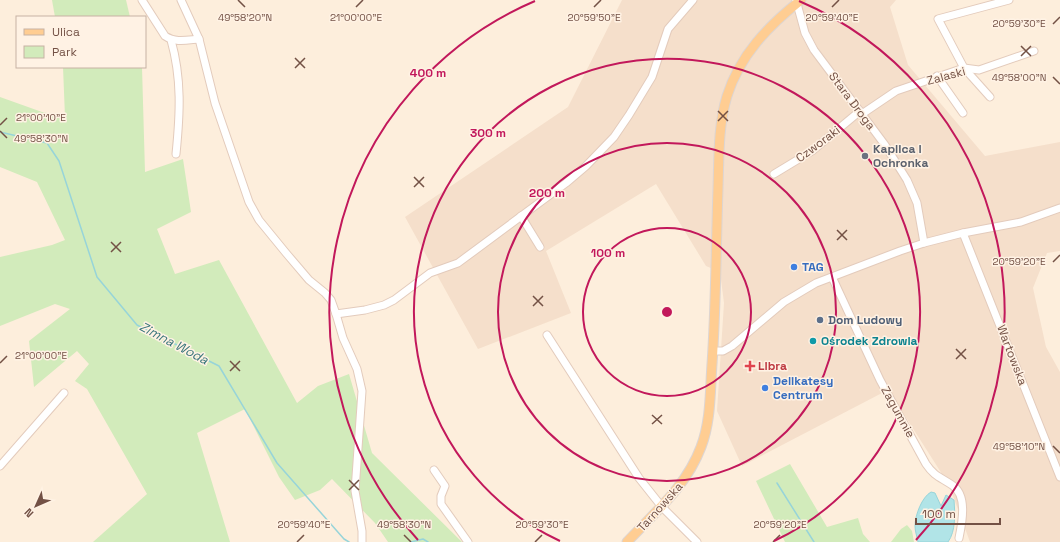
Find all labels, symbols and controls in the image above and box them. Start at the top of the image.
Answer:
text: 49°58'20"N [218,11,272,24]
text: 21°00'00"E [330,11,382,24]
text: 20°59'50"E [567,11,621,24]
text: 20°59'40"E [806,11,859,24]
legend [16,16,146,68]
text: 20°59'30"E [992,17,1046,30]
text: Ulica [52,24,80,40]
text: Park [52,44,77,60]
street label: Zalaski [925,63,967,89]
text: 400 m [410,65,446,81]
street label: Stara Droga [825,69,879,133]
text: 49°58'00"N [992,71,1046,84]
text: 21°00'10"E [16,111,66,124]
street label: Czworaki [793,122,843,166]
text: 300 m [470,125,506,141]
text: 49°58'30"N [14,132,68,145]
place label: Kaplica i Ochronka [873,141,928,171]
marker: Kaplica i Ochronka [860,151,870,161]
text: 200 m [529,185,565,201]
text: 100 m [591,245,625,261]
text: 20°59'20"E [992,255,1046,268]
place label: TAG [802,259,824,275]
marker: TAG [789,262,799,272]
centre of rings [660,305,674,319]
place label: Dom Ludowy [828,312,902,328]
marker: Dom Ludowy [815,315,825,325]
water label: Zimna Woda [137,318,212,369]
street label: Wartowska [993,322,1031,388]
place label: Ośrodek Zdrowia [821,333,918,349]
marker: Ośrodek Zdrowia [808,336,818,346]
text: 21°00'00"E [15,349,67,362]
place label: Libra [758,358,787,374]
marker: Libra [745,361,755,371]
place label: Delikatesy Centrum [773,373,833,403]
marker: Delikatesy Centrum [760,383,770,393]
street label: Zagumnie [877,383,919,441]
text: 49°58'10"N [993,440,1045,453]
street label: Tarnowska [634,479,686,535]
north arrow [16,486,56,526]
scale bar [916,500,1000,526]
text: N [21,506,36,521]
text: 100 m [922,506,956,522]
text: 20°59'40"E [278,518,331,531]
text: 49°58'30"N [377,518,431,531]
text: 20°59'30"E [515,518,569,531]
text: 20°59'20"E [753,518,807,531]

